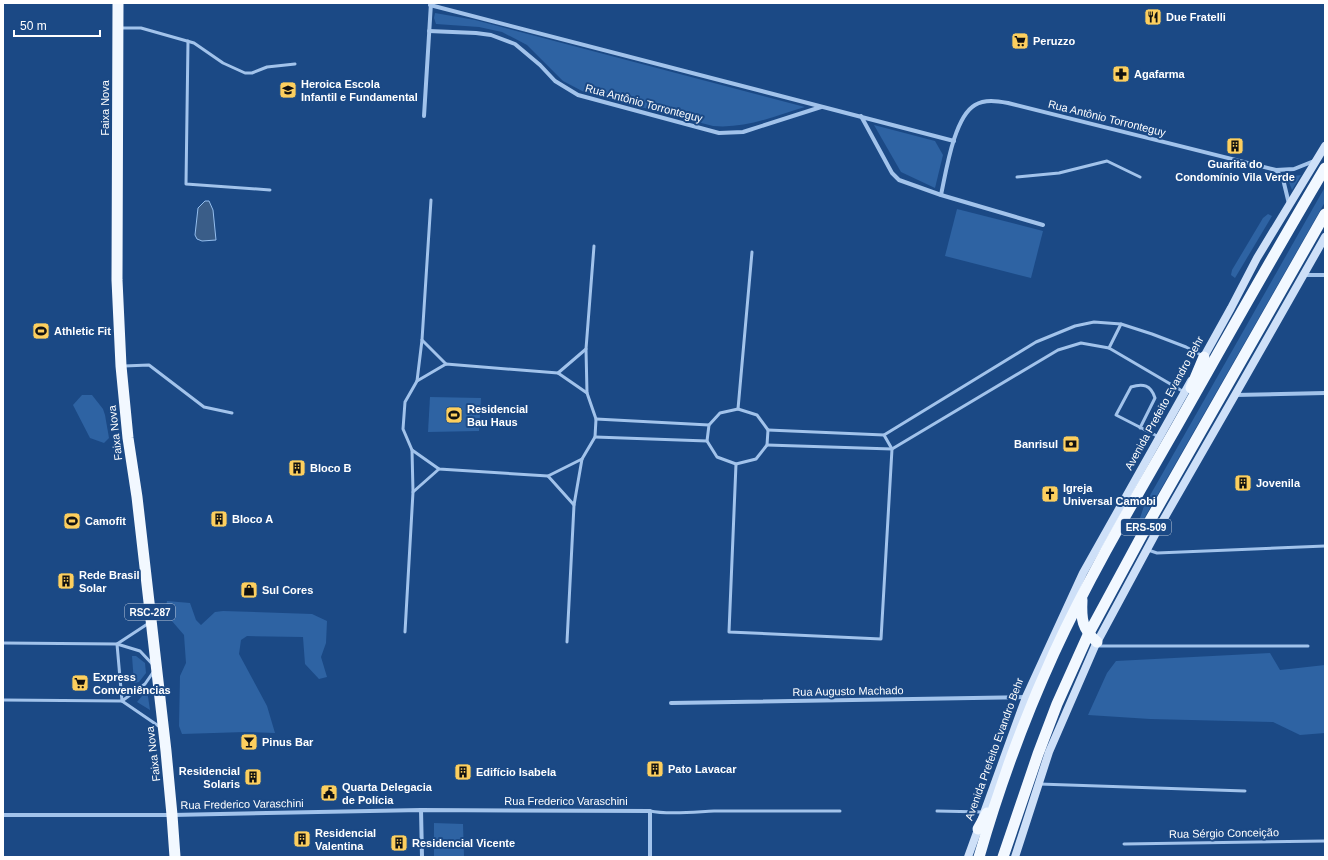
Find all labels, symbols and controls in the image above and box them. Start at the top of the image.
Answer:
restaurant icon: Due Fratelli [1143,7,1163,27]
place label: Due Fratelli [1166,11,1226,23]
scale bar [14,12,100,38]
text: 50 m [20,19,47,33]
supermarket icon: Peruzzo [1010,31,1030,51]
place label: Peruzzo [1033,35,1075,47]
pharmacy icon: Agafarma [1111,64,1131,84]
place label: Agafarma [1134,68,1186,80]
place label: Heroica Escola Infantil e Fundamental [301,78,418,103]
street label: Faixa Nova [99,79,111,136]
school or university icon: Heroica Escola Infantil e Fundamental [278,80,298,100]
street label: Rua Antônio Torronteguy [584,82,704,125]
street label: Rua Antônio Torronteguy [1047,98,1168,139]
building icon: Guarita do Condomínio Vila Verde [1225,136,1245,156]
place label: Guarita do Condomínio Vila Verde [1175,158,1295,183]
sports icon: Athletic Fit [31,321,51,341]
place label: Athletic Fit [54,325,111,337]
street label: Avenida Prefeito Evandro Behr [1122,334,1206,472]
place label: Residencial Bau Haus [467,403,528,428]
street label: Faixa Nova [106,404,124,461]
sports icon: Residencial Bau Haus [444,405,464,425]
bank icon: Banrisul [1061,434,1081,454]
place label: Banrisul [1014,438,1058,450]
building icon: Bloco B [287,458,307,478]
place label: Bloco B [310,462,352,474]
building icon: Jovenila [1233,473,1253,493]
place label: Jovenila [1256,477,1301,489]
place label: Igreja Universal Camobi [1063,482,1156,507]
church icon: Igreja Universal Camobi [1040,484,1060,504]
building icon: Bloco A [209,509,229,529]
sports icon: Camofit [62,511,82,531]
place label: Bloco A [232,513,273,525]
place label: Camofit [85,515,126,527]
road number: ERS-509 [1121,519,1171,535]
place label: Rede Brasil Solar [79,569,140,594]
building icon: Rede Brasil Solar [56,571,76,591]
shop icon: Sul Cores [239,580,259,600]
place label: Sul Cores [262,584,313,596]
road number: RSC-287 [125,604,175,620]
place label: Express Conveniências [93,671,171,696]
supermarket icon: Express Conveniências [70,673,90,693]
street label: Avenida Prefeito Evandro Behr [963,676,1026,822]
street label: Rua Augusto Machado [792,684,904,698]
street label: Faixa Nova [144,725,162,782]
bar icon: Pinus Bar [239,732,259,752]
place label: Pinus Bar [262,736,314,748]
building icon: Pato Lavacar [645,759,665,779]
building icon: Edifício Isabela [453,762,473,782]
place label: Pato Lavacar [668,763,737,775]
place label: Residencial Solaris [179,765,240,790]
place label: Edifício Isabela [476,766,557,778]
building icon: Residencial Solaris [243,767,263,787]
place label: Quarta Delegacia de Polícia [342,781,433,806]
public building icon: Quarta Delegacia de Polícia [319,783,339,803]
street label: Rua Frederico Varaschini [504,795,628,807]
street label: Rua Frederico Varaschini [180,797,304,811]
street label: Rua Sérgio Conceição [1169,826,1279,840]
place label: Residencial Valentina [315,827,376,852]
building icon: Residencial Valentina [292,829,312,849]
building icon: Residencial Vicente [389,833,409,853]
place label: Residencial Vicente [412,837,515,849]

